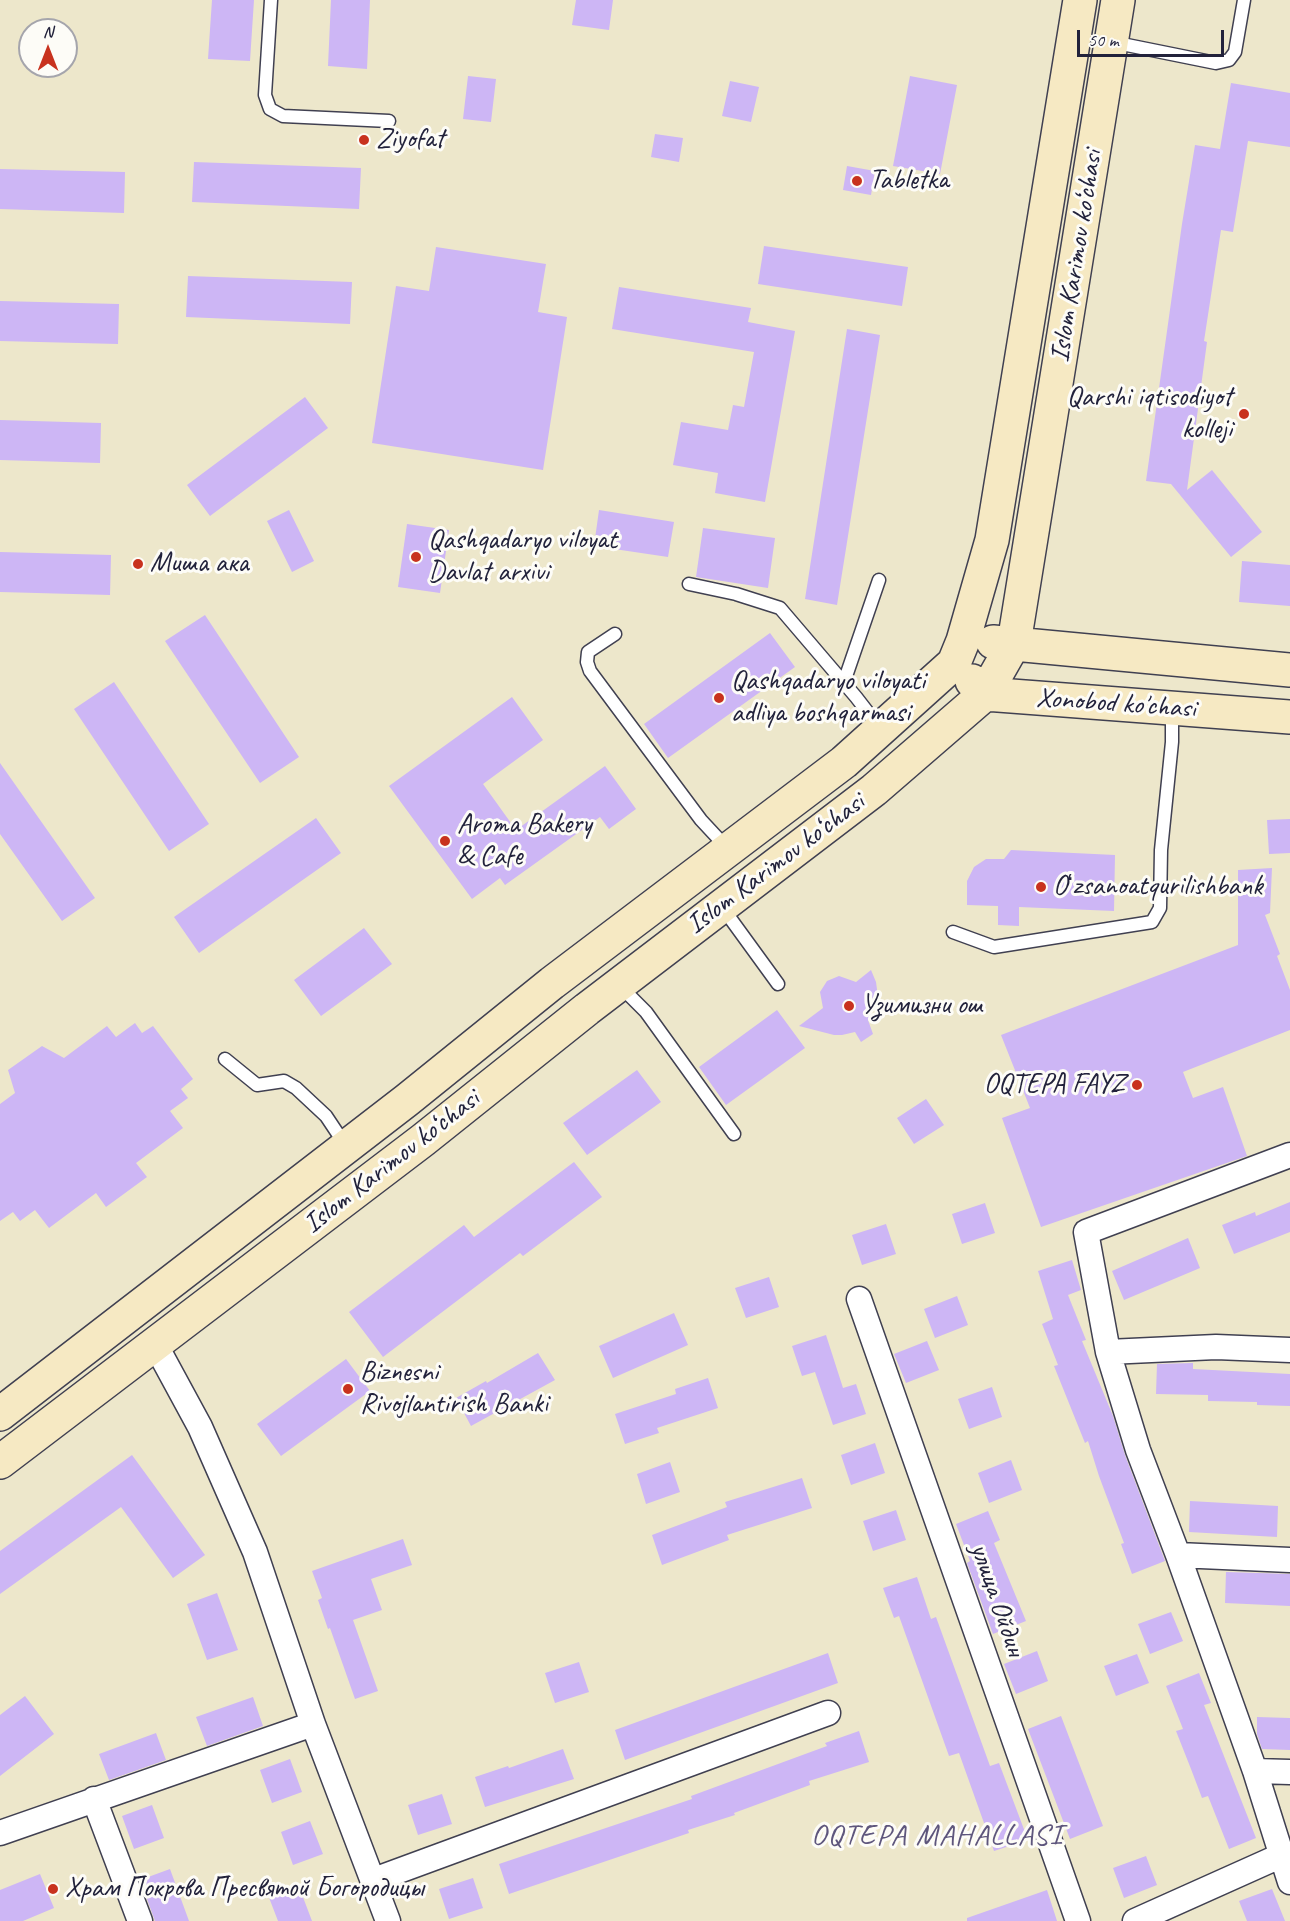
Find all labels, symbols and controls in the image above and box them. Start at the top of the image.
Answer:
north arrow [18,18,78,78]
scale bar [1080,18,1227,56]
text: N [43,22,53,42]
text: 50 m [1088,29,1119,51]
place label: Ziyofat [376,123,444,157]
marker: Ziyofat [357,133,371,147]
street label: Islom Karimov ko‘chasi [1044,148,1110,364]
place label: Tabletka [869,164,949,198]
marker: Tabletka [850,174,864,188]
place label: Qarshi iqtisodiyot kolleji [1067,381,1232,447]
marker: Qarshi iqtisodiyot kolleji [1237,407,1251,421]
place label: Qashqadaryo viloyat Davlat arxivi [428,524,617,590]
place label: Миша ака [150,547,249,581]
marker: Qashqadaryo viloyat Davlat arxivi [409,550,423,564]
marker: Миша ака [131,557,145,571]
place label: Qashqadaryo viloyati adliya boshqarmasi [731,665,925,731]
street label: Xonobod ko'chasi [1035,682,1197,726]
marker: Qashqadaryo viloyati adliya boshqarmasi [712,691,726,705]
street label: Islom Karimov ko‘chasi [680,786,872,942]
place label: Aroma Bakery & Cafe [457,808,592,874]
marker: Aroma Bakery & Cafe [438,834,452,848]
place label: Oʻzsanoatqurilishbank [1053,870,1262,904]
marker: Oʻzsanoatqurilishbank [1034,880,1048,894]
place label: Узимизни ош [861,989,983,1023]
marker: Узимизни ош [842,999,856,1013]
place label: OQTEPA FAYZ [984,1068,1125,1102]
marker: OQTEPA FAYZ [1130,1078,1144,1092]
street label: Islom Karimov ko‘chasi [297,1083,487,1241]
place label: Biznesni Rivojlantirish Banki [360,1356,548,1422]
marker: Biznesni Rivojlantirish Banki [341,1382,355,1396]
street label: улица Ойдин [962,1539,1032,1661]
district label: OQTEPA MAHALLASI [811,1818,1063,1854]
place label: Храм Покрова Пресвятой Богородицы [65,1872,424,1906]
marker: Храм Покрова Пресвятой Богородицы [46,1882,60,1896]

